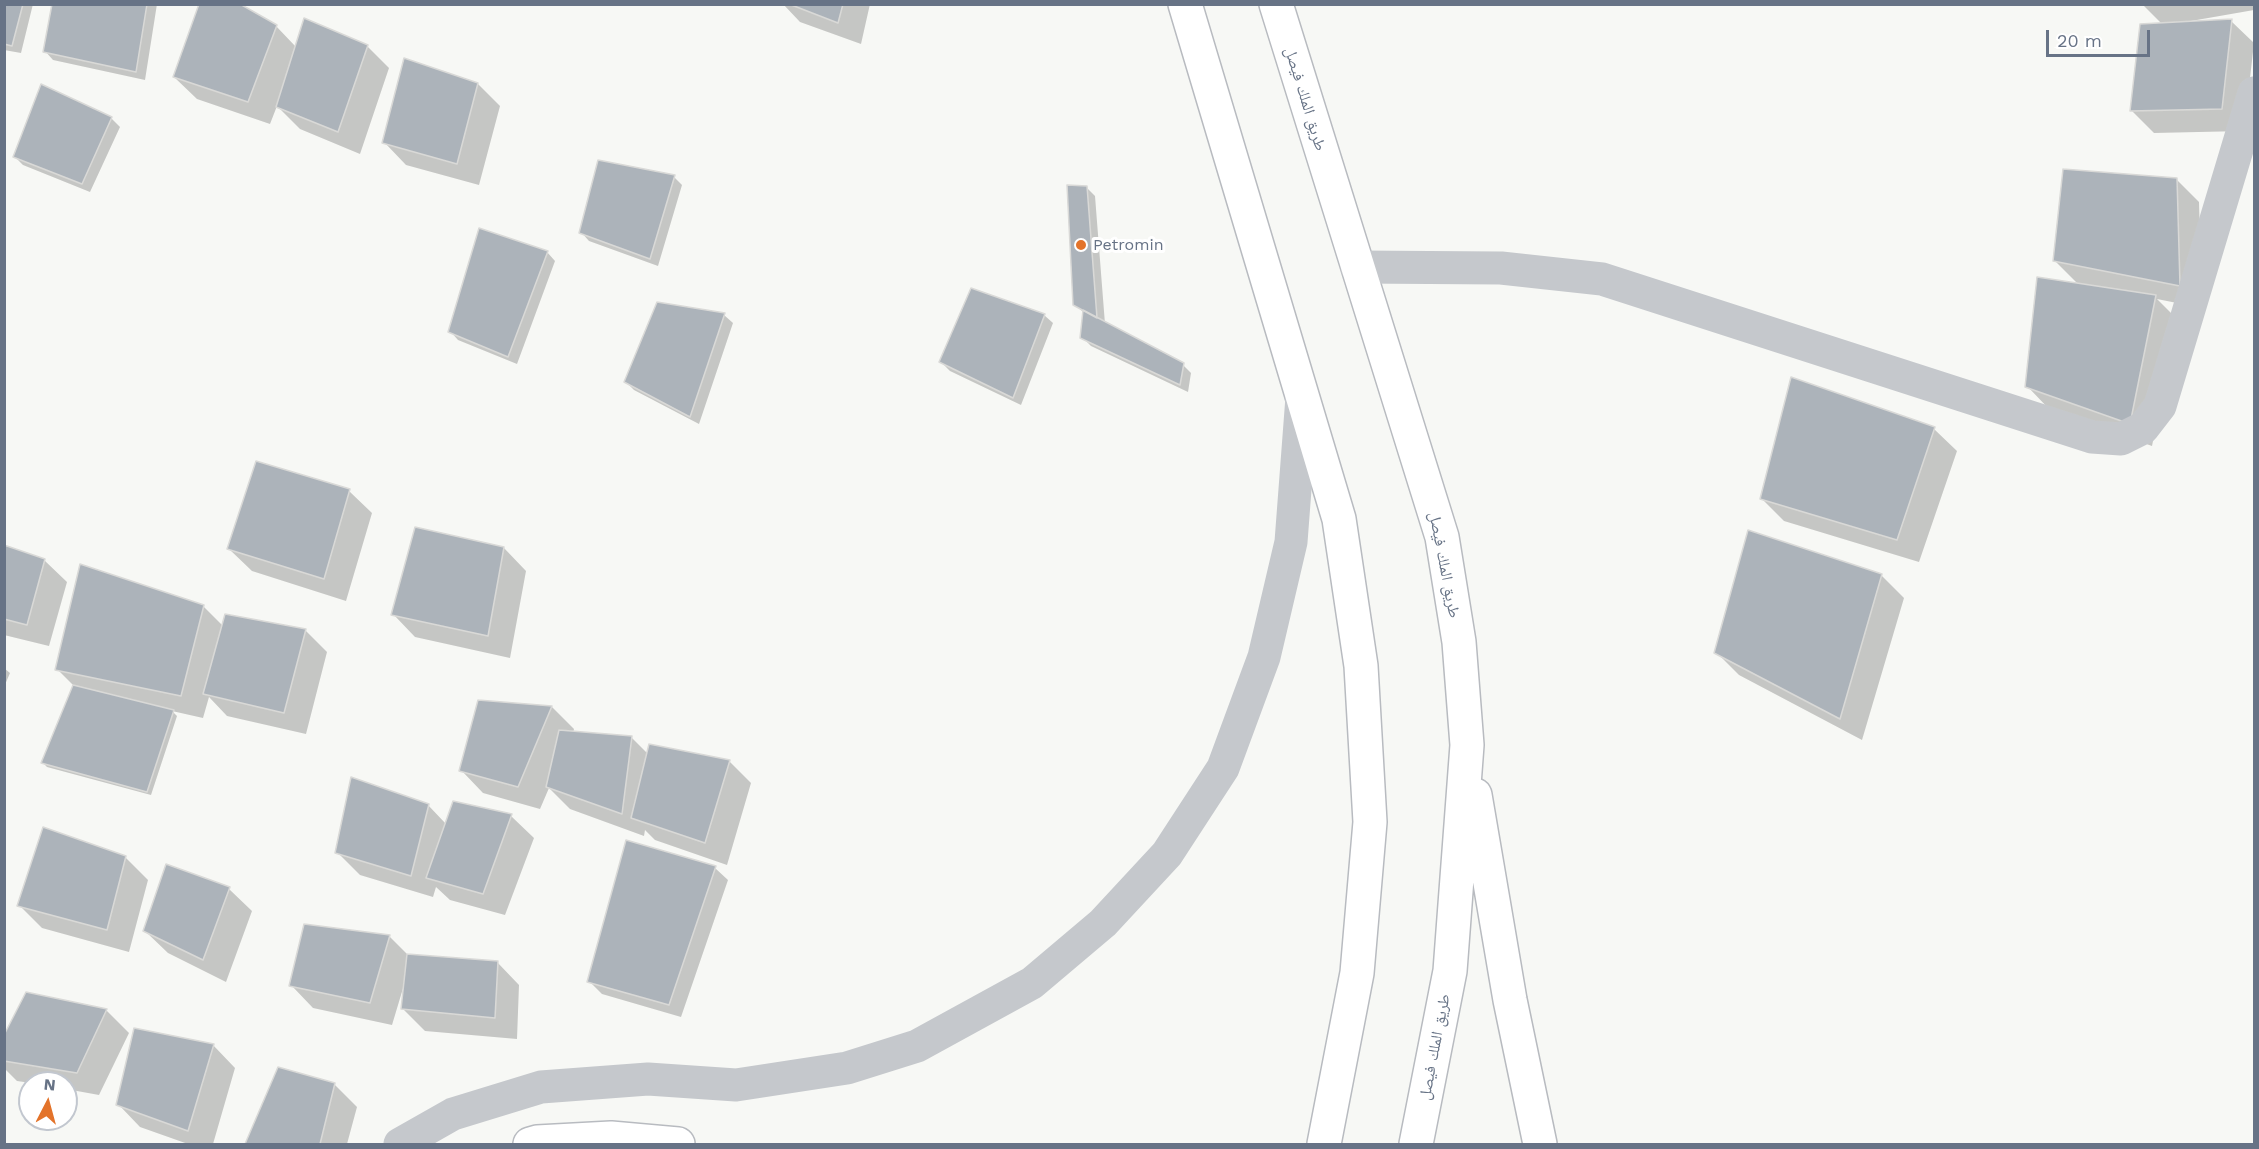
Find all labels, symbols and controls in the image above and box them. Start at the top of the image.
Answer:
scale bar [2049,18,2152,56]
text: 20 m [2057,30,2102,51]
street label: طريق الملك فيصل [1280,45,1330,153]
place label: Petromin [1093,235,1164,255]
marker: Petromin [1074,238,1088,252]
street label: طريق الملك فيصل [1424,510,1464,620]
street label: طريق الملك فيصل [1415,992,1455,1102]
north arrow [18,1071,78,1131]
text: N [43,1075,57,1095]

